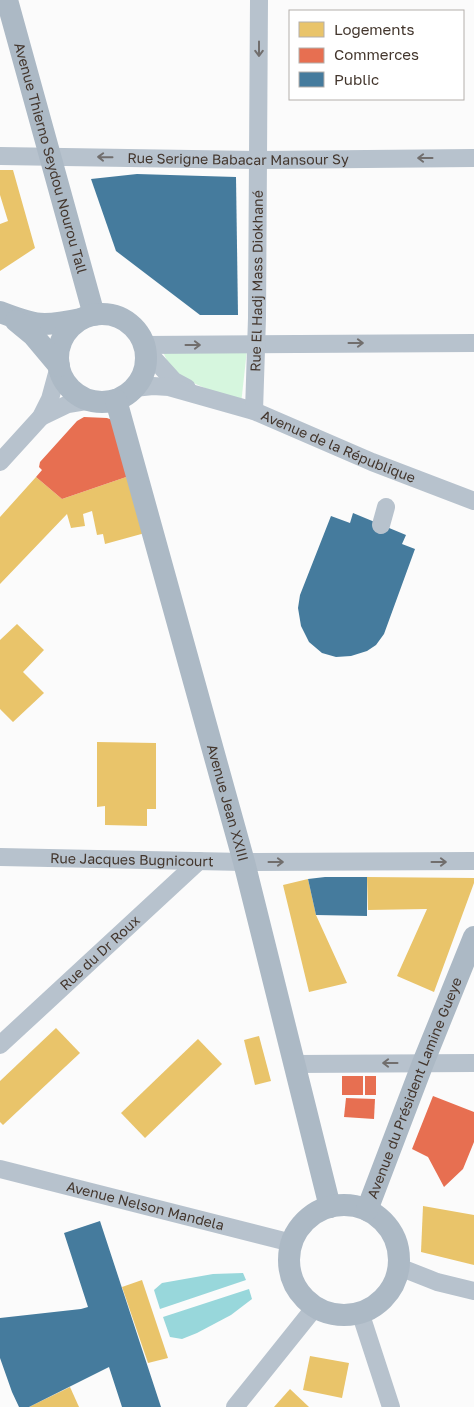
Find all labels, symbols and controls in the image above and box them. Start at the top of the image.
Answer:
legend [289,10,464,100]
text: Logements [334,20,414,38]
street label: Avenue Thierno Seydou Nourou Tall [11,40,91,275]
one-way arrow [254,40,264,56]
text: Commerces [334,45,419,63]
text: Public [334,70,379,88]
street label: Rue Serigne Babacar Mansour Sy [127,149,349,168]
one-way arrow [98,152,114,162]
one-way arrow [418,153,434,163]
street label: Rue El Hadj Mass Diokhané [246,190,266,372]
one-way arrow [347,339,363,348]
one-way arrow [185,340,201,349]
street label: Avenue de la République [259,406,418,486]
street label: Avenue Jean XXIII [204,742,252,863]
street label: Rue Jacques Bugnicourt [50,849,214,869]
one-way arrow [268,857,284,867]
one-way arrow [430,857,446,867]
street label: Rue du Dr Roux [56,911,143,993]
street label: Avenue du Président Lamine Gueye [363,975,465,1201]
one-way arrow [383,1058,399,1068]
street label: Avenue Nelson Mandela [65,1177,226,1233]

